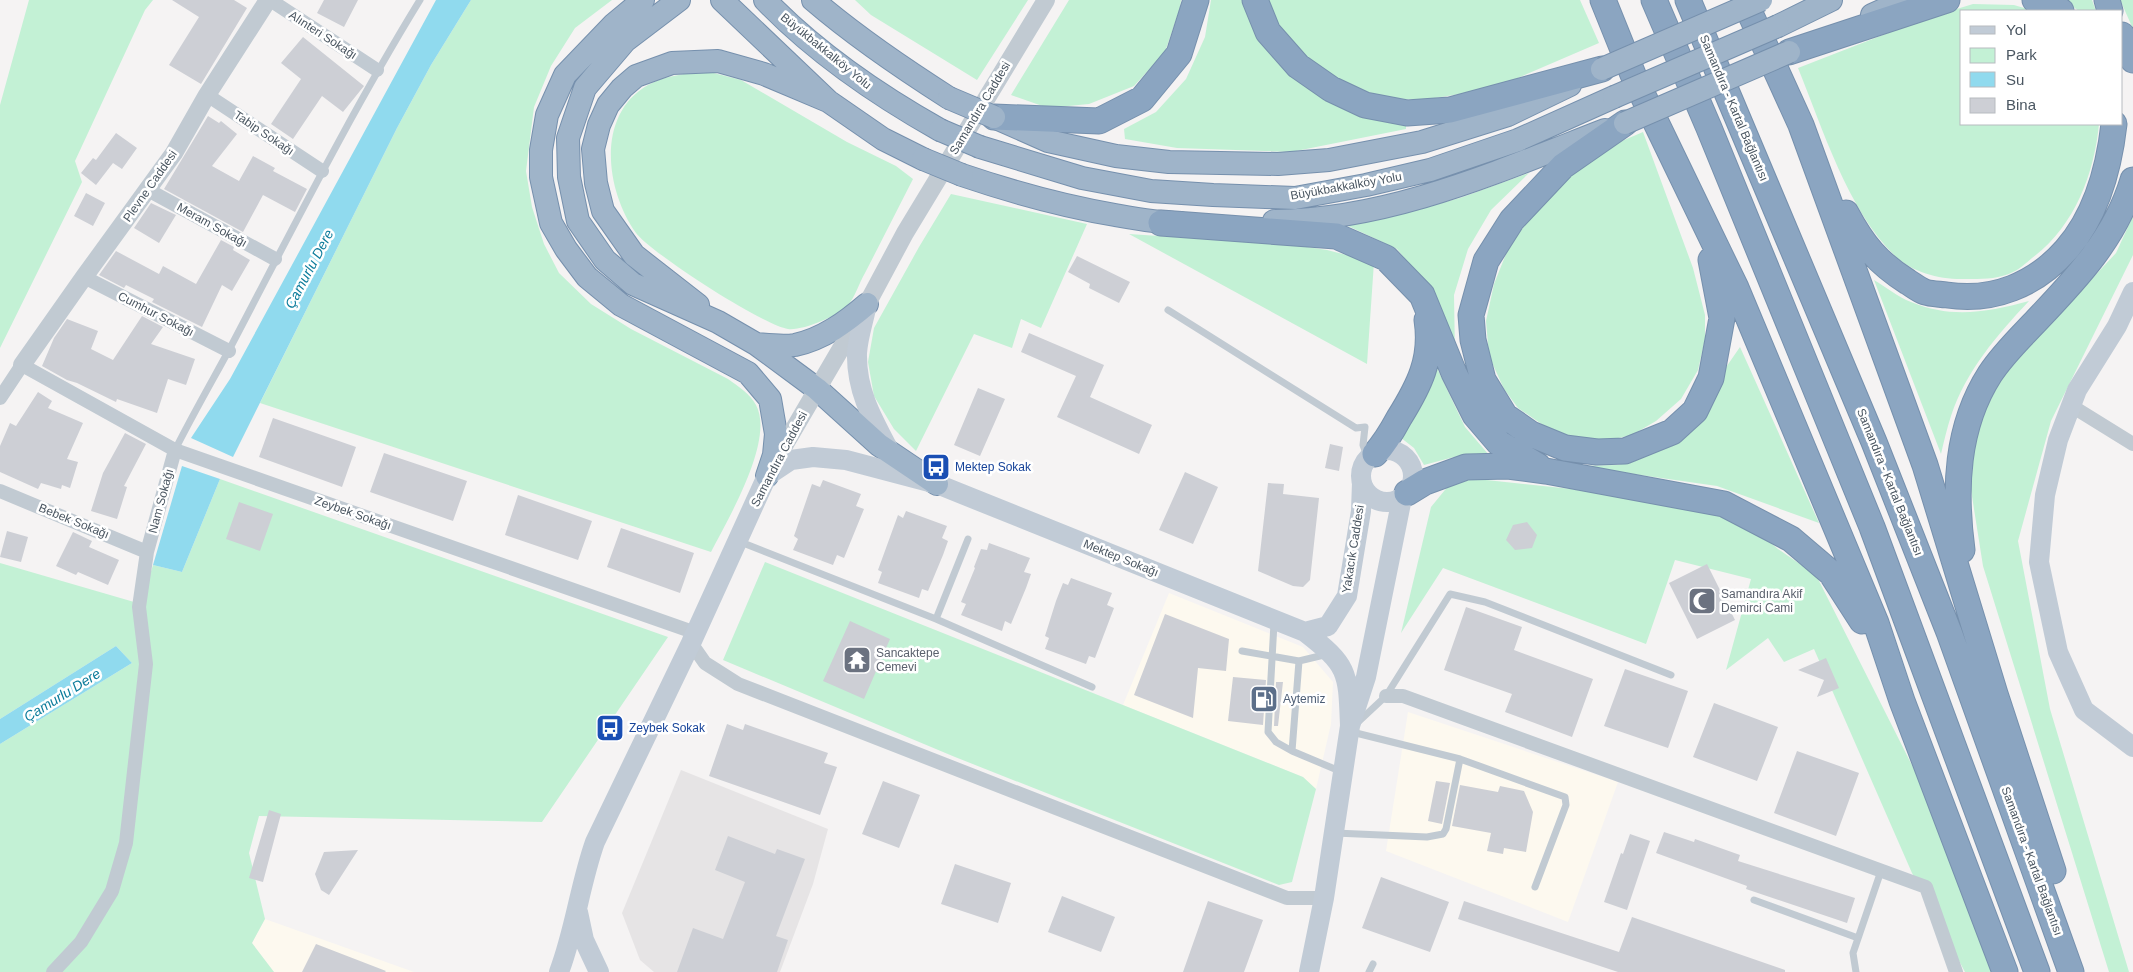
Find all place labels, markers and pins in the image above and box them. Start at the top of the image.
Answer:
bus stop icon: Mektep Sokak [921,452,951,482]
place label: Mektep Sokak [955,460,1032,474]
mosque icon: Samandıra Akif Demirci Cami [1687,586,1717,616]
place label: Samandıra Akif Demirci Cami [1721,587,1803,615]
temple icon: Sancaktepe Cemevi [842,645,872,675]
place label: Sancaktepe Cemevi [876,646,940,674]
fuel station icon: Aytemiz [1249,684,1279,714]
place label: Aytemiz [1283,692,1325,706]
bus stop icon: Zeybek Sokak [595,713,625,743]
place label: Zeybek Sokak [629,721,706,735]

